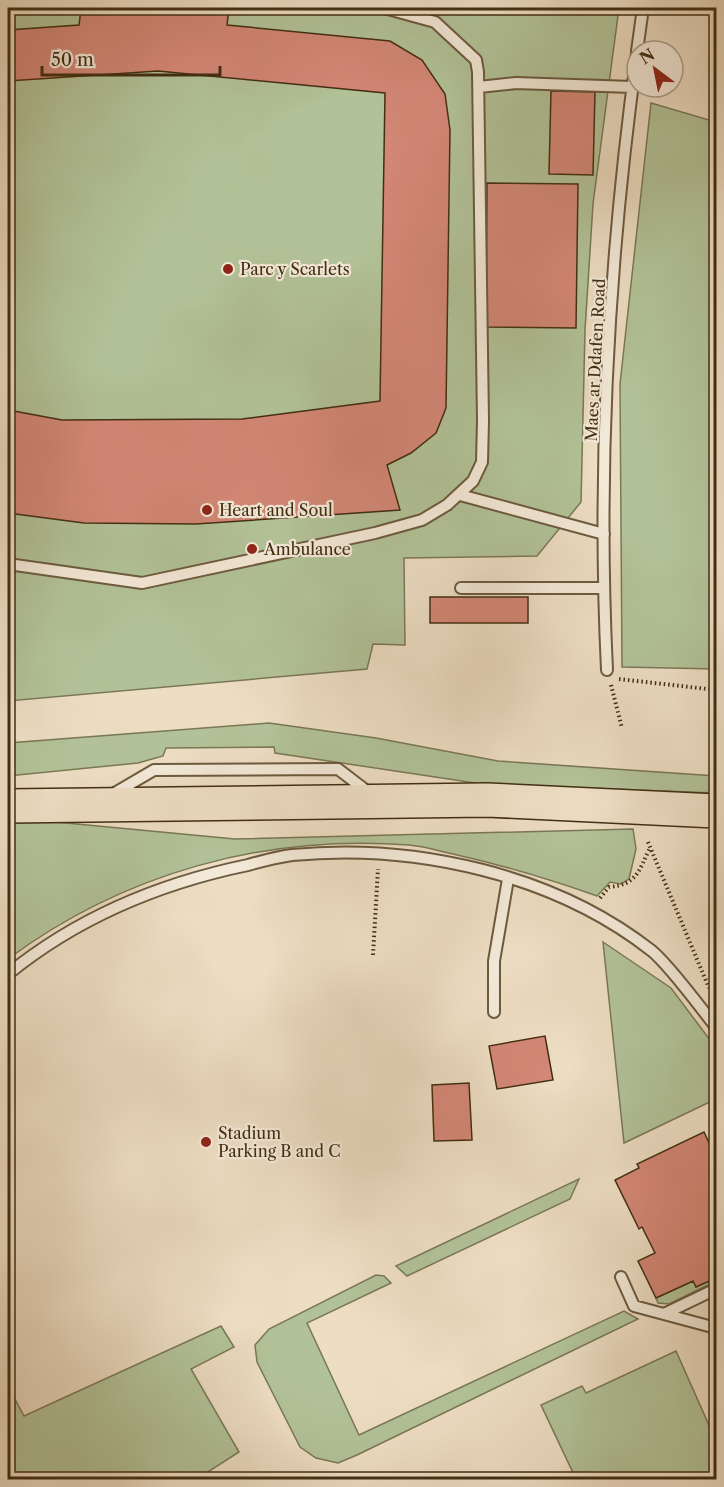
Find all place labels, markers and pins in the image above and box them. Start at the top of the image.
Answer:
place label: Parc y Scarlets [240,259,350,279]
marker: Parc y Scarlets [221,262,235,276]
place label: Heart and Soul [219,500,333,520]
marker: Heart and Soul [200,503,214,517]
place label: Ambulance [263,539,351,559]
marker: Ambulance [245,542,259,556]
place label: Stadium Parking B and C [218,1123,341,1161]
marker: Stadium Parking B and C [199,1135,213,1149]

